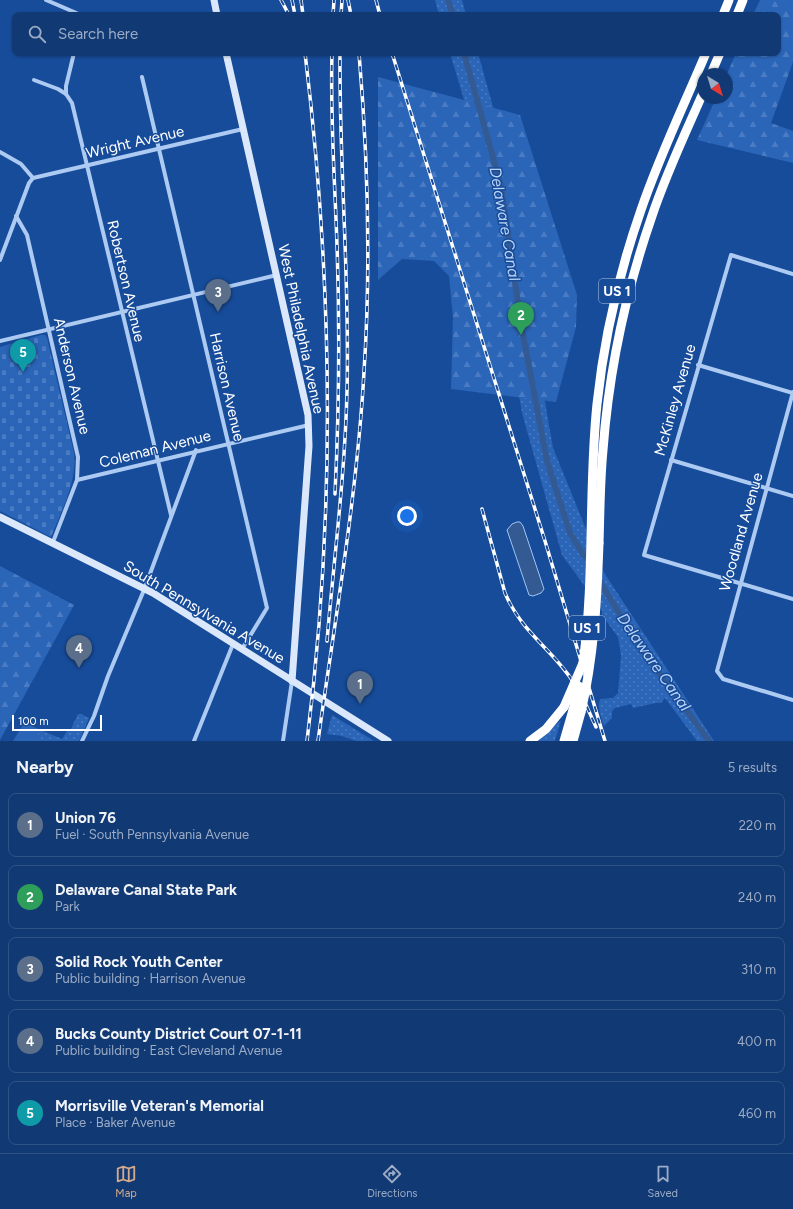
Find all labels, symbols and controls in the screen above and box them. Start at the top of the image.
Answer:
search box [12,12,781,56]
icon: search [26,23,48,45]
text: Search here [58,25,138,43]
north arrow [697,68,733,104]
street label: Wright Avenue [84,122,186,162]
water label: Delaware Canal [486,166,524,283]
street label: Robertson Avenue [103,218,149,344]
street label: West Philadelphia Avenue [274,243,328,415]
pin: 3 [205,279,231,312]
road number: US 1 [599,279,635,303]
pin: 2 [508,302,534,335]
street label: Anderson Avenue [50,316,94,436]
street label: Harrison Avenue [206,331,248,443]
pin: 5 [10,339,36,372]
street label: McKinley Avenue [650,342,700,458]
street label: Coleman Avenue [97,426,213,472]
street label: Woodland Avenue [715,471,767,593]
your location [397,506,417,526]
street label: South Pennsylvania Avenue [120,557,288,667]
water label: Delaware Canal [613,609,695,715]
road number: US 1 [569,616,605,640]
pin: 4 [66,635,92,668]
pin: 1 [347,671,373,704]
scale bar [12,713,102,732]
text: 100 m [18,715,49,728]
text: Nearby [16,757,74,777]
text: 5 results [728,760,777,775]
text: Union 76 [55,809,116,827]
text: 1 [27,818,33,833]
text: 220 m [739,818,776,833]
text: Fuel · South Pennsylvania Avenue [55,827,249,842]
text: Delaware Canal State Park [55,881,237,899]
text: 2 [26,890,34,905]
text: 240 m [738,890,776,905]
text: Park [55,899,80,914]
text: Solid Rock Youth Center [55,953,223,971]
text: 3 [26,962,34,977]
text: 310 m [741,962,776,977]
text: Public building · Harrison Avenue [55,971,246,986]
text: Bucks County District Court 07-1-11 [55,1025,302,1043]
text: 4 [26,1034,34,1049]
text: 400 m [737,1034,776,1049]
text: Public building · East Cleveland Avenue [55,1043,282,1058]
text: Morrisville Veteran's Memorial [55,1097,264,1115]
text: 5 [26,1106,34,1121]
text: 460 m [738,1106,776,1121]
text: Place · Baker Avenue [55,1115,175,1130]
tab: Map [115,1163,137,1200]
tab: Directions [367,1163,417,1200]
tab: Saved [648,1163,678,1200]

